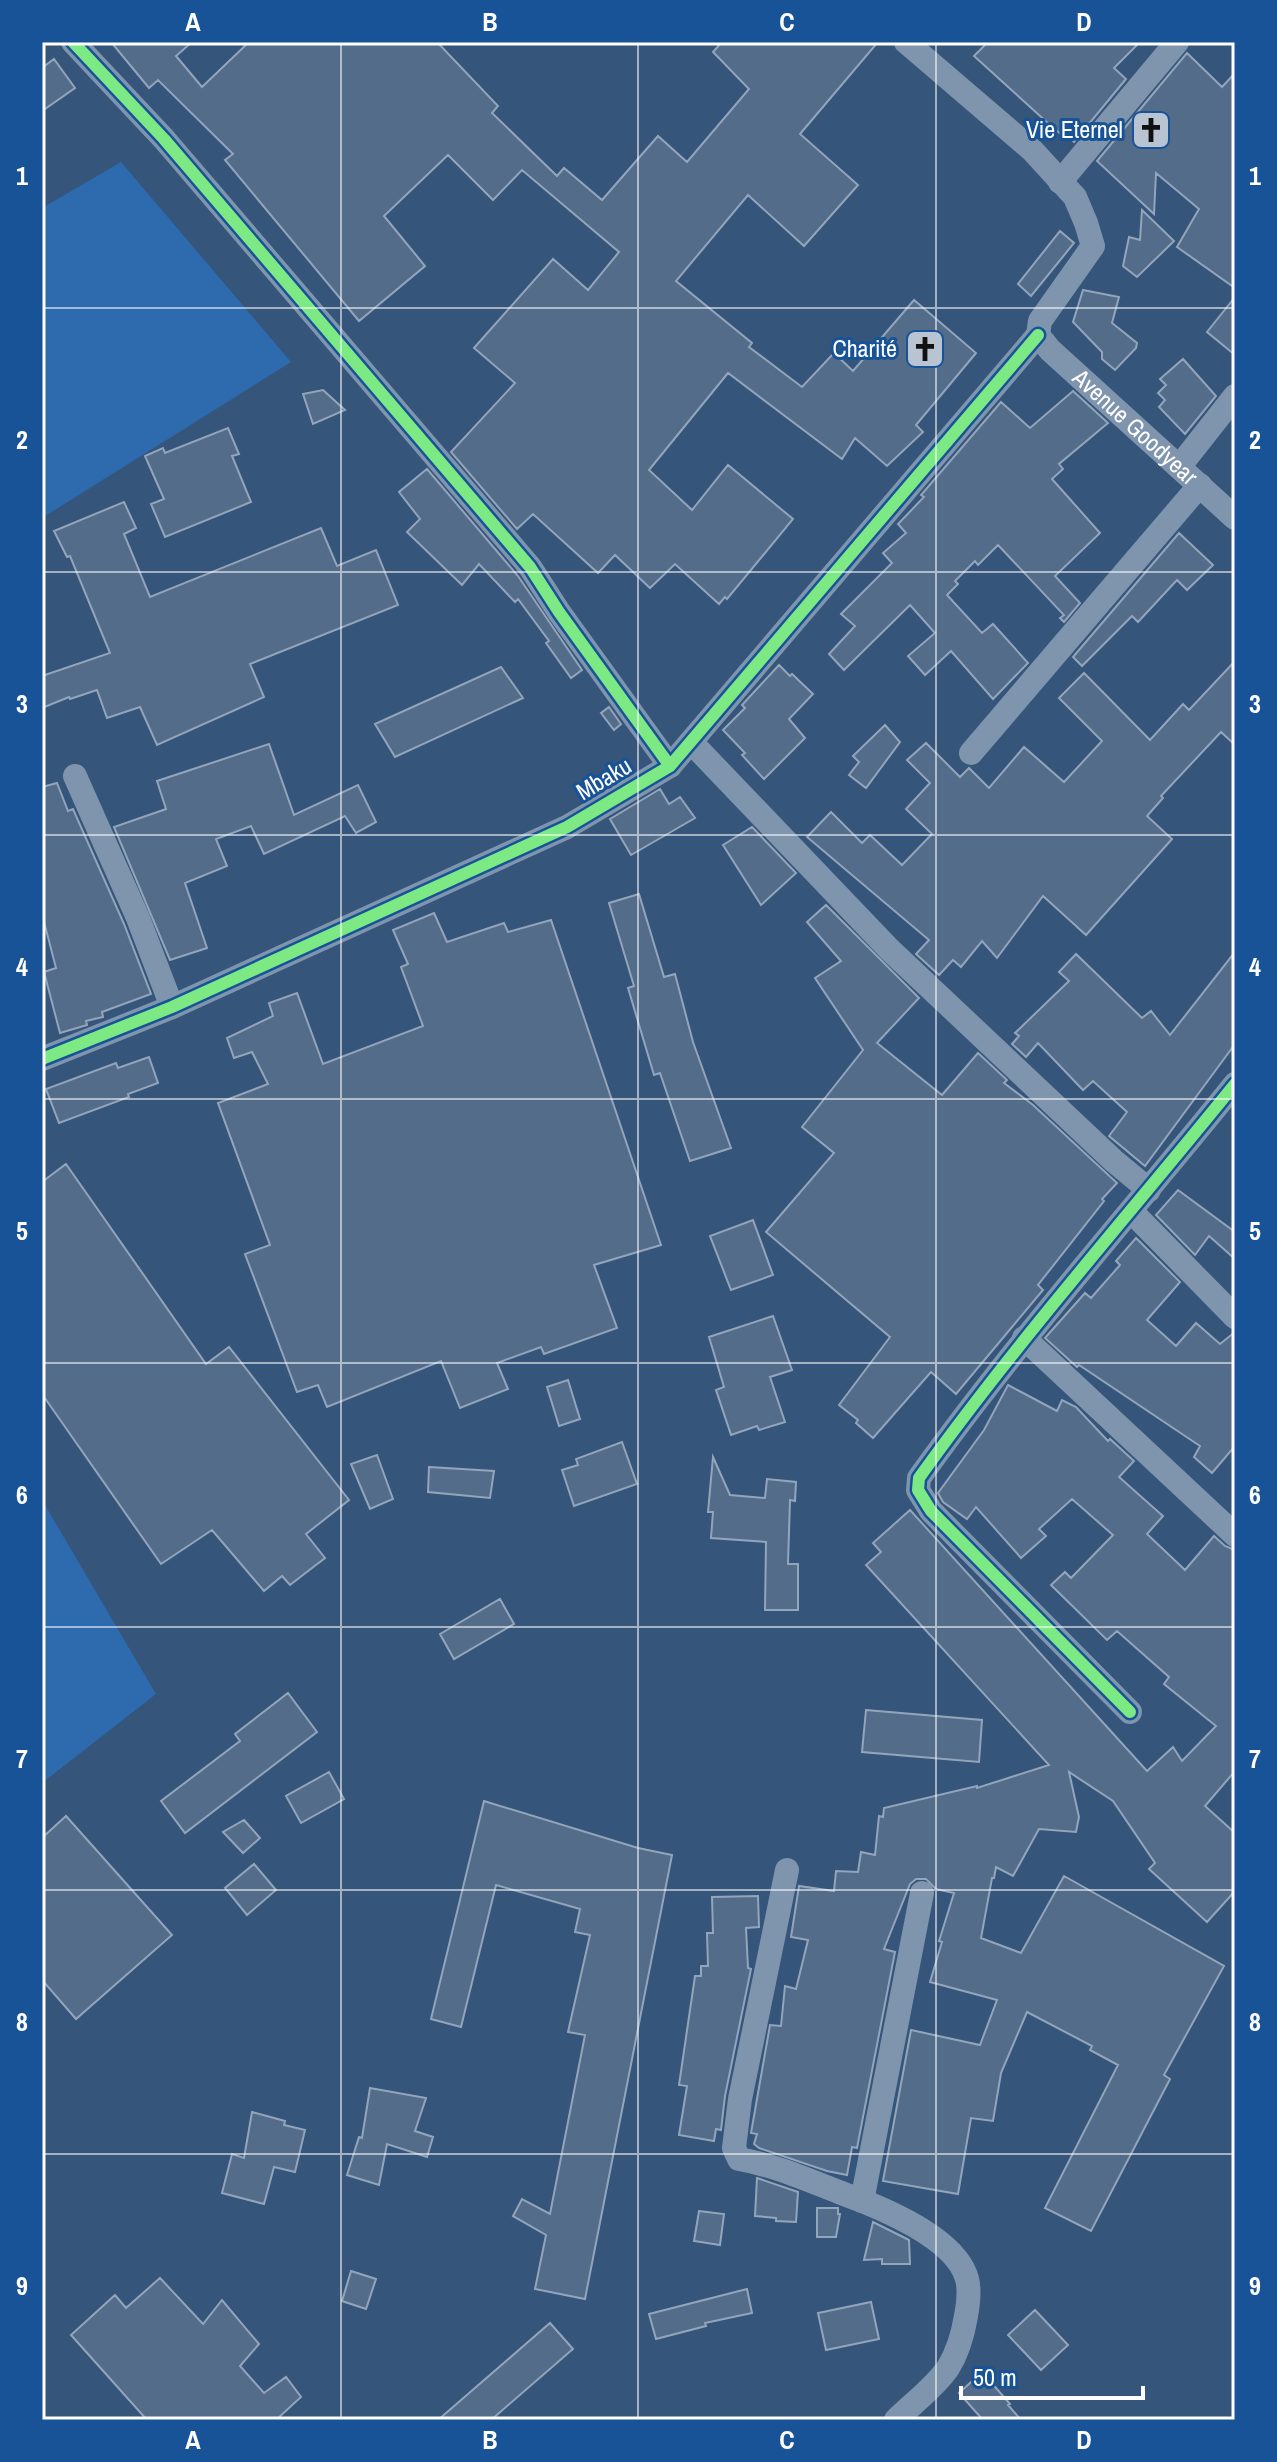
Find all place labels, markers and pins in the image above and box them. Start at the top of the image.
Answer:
church icon: Vie Eternel [1130,109,1172,151]
place label: Vie Eternel [1026,113,1123,145]
church icon: Charité [904,328,946,370]
place label: Charité [832,332,897,364]

